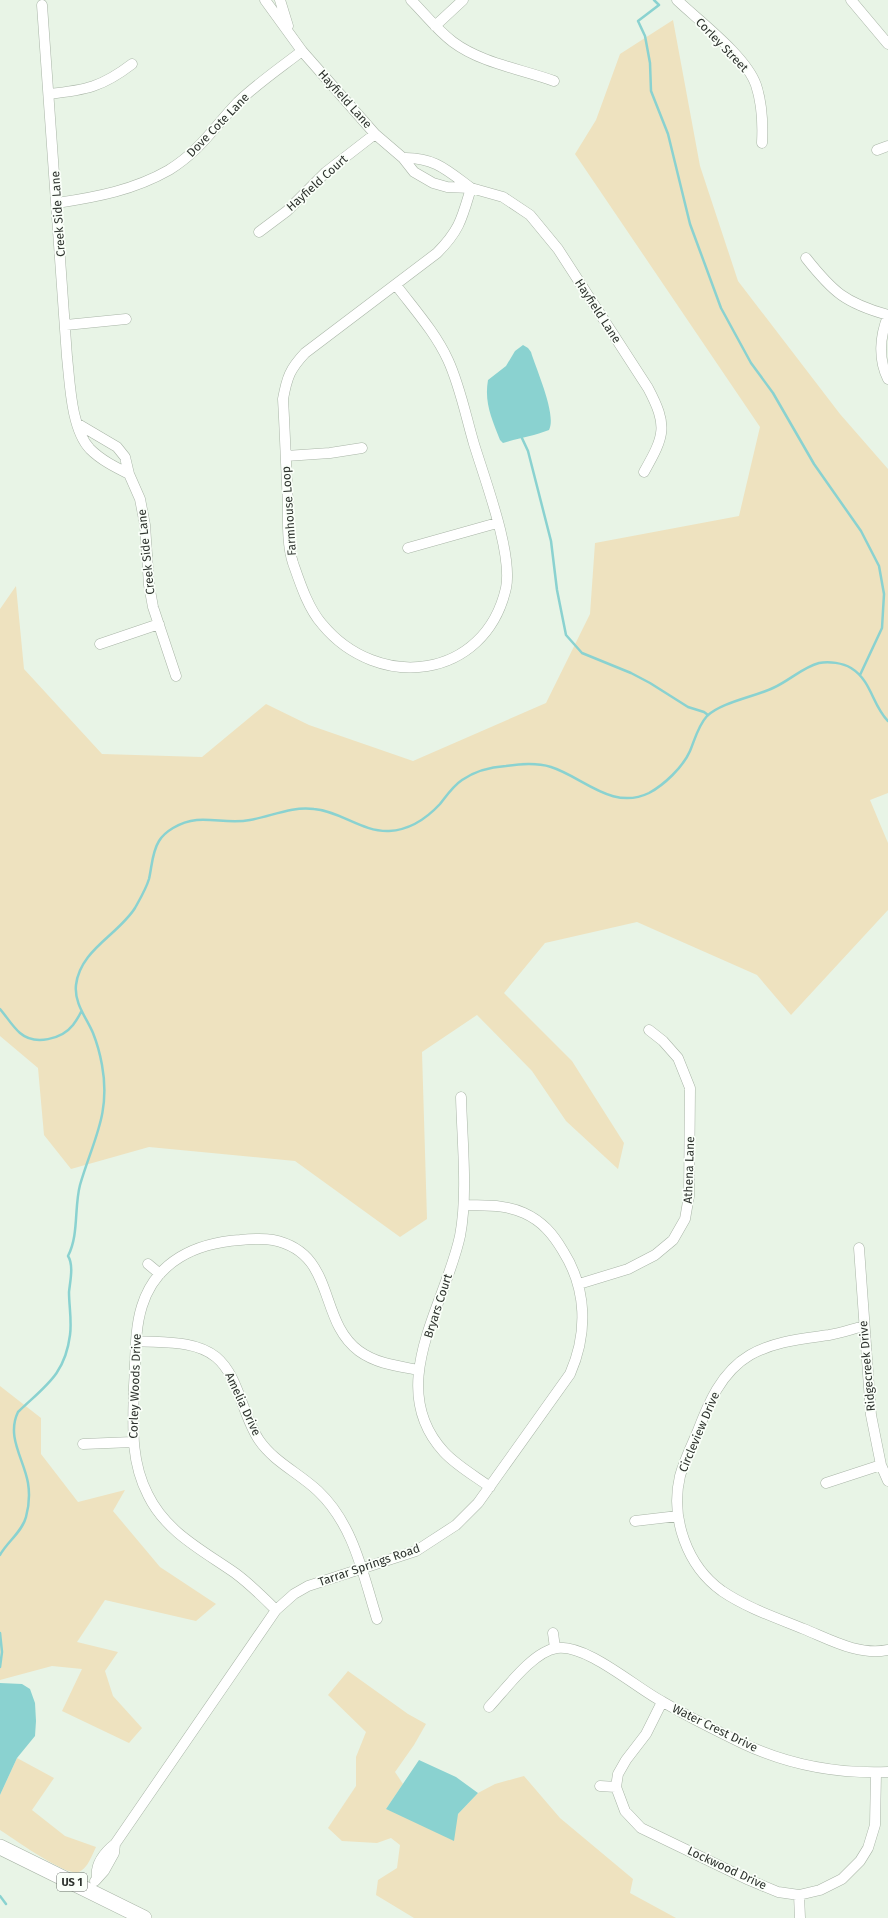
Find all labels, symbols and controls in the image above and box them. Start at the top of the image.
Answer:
street label: Corley Street [693,15,752,75]
street label: Hayfield Lane [315,67,375,131]
street label: Dove Cote Lane [184,90,252,160]
street label: Hayfield Court [284,152,351,214]
street label: Creek Side Lane [48,171,68,257]
street label: Hayfield Lane [572,276,624,346]
street label: Farmhouse Loop [279,466,299,556]
street label: Creek Side Lane [135,509,157,595]
street label: Athena Lane [681,1136,697,1204]
street label: Bryars Court [421,1271,455,1340]
street label: Ridgecreek Drive [856,1320,878,1412]
street label: Corley Woods Drive [126,1333,144,1439]
street label: Amelia Drive [222,1370,264,1438]
street label: Circleview Drive [676,1390,722,1474]
street label: Tarrar Springs Road [316,1541,422,1589]
street label: Water Crest Drive [670,1701,760,1755]
street label: Lockwood Drive [685,1844,769,1892]
road number: US 1 [57,1873,87,1891]

